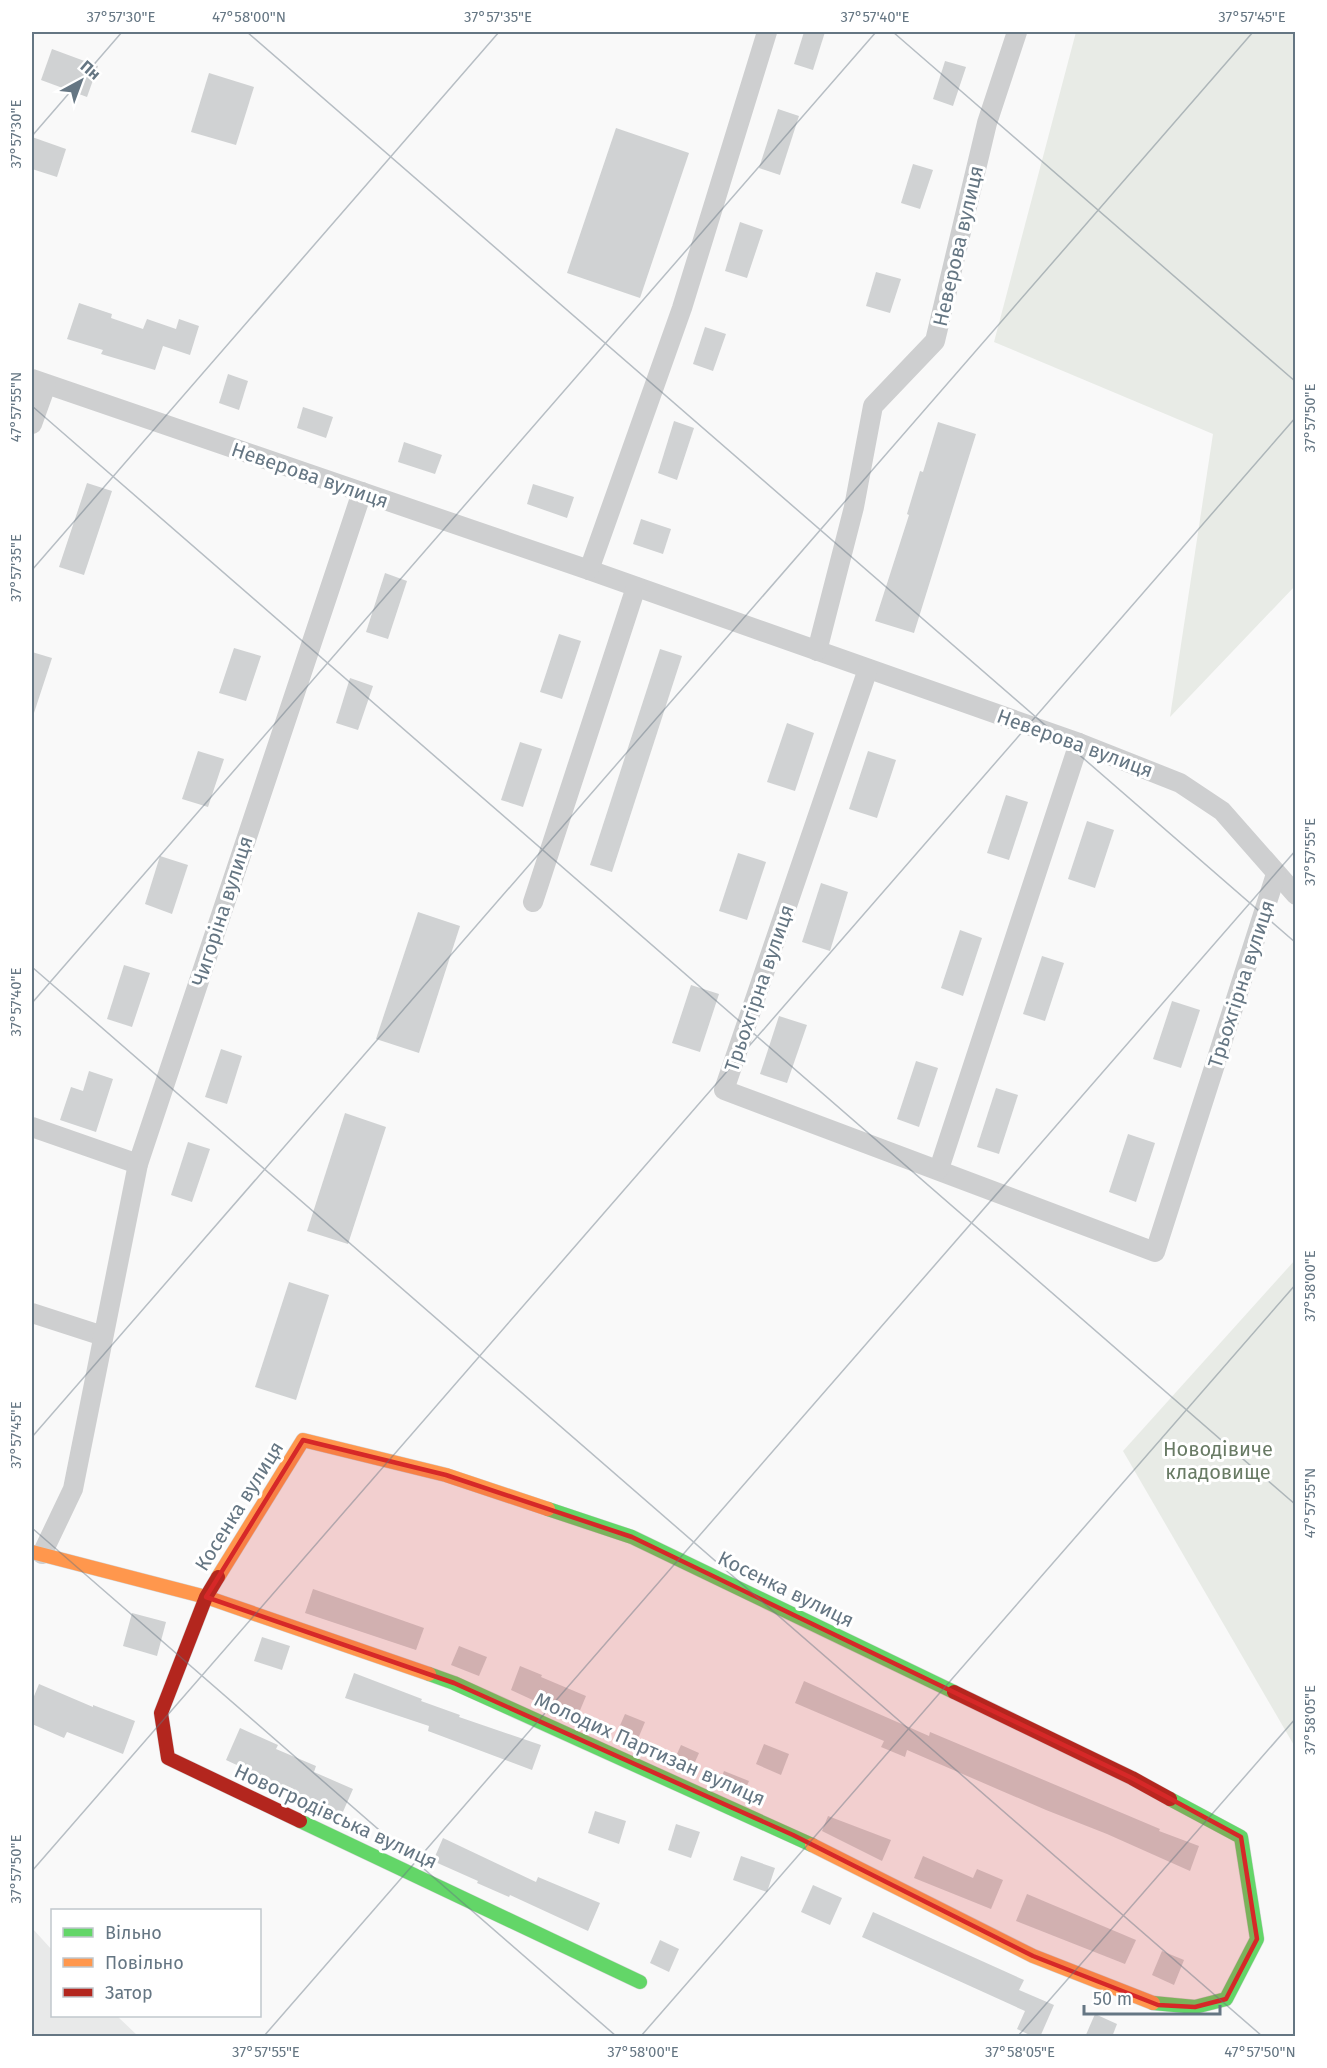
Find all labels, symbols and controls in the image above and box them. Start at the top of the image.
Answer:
text: 37°57'30"E [86,8,156,26]
text: 47°58'00"N [212,8,286,26]
text: 37°57'35"E [464,8,532,26]
text: 37°57'40"E [841,8,909,26]
text: 37°57'45"E [1218,8,1286,26]
north arrow [51,51,111,111]
text: Пн [77,56,104,84]
text: 37°57'30"E [7,99,25,169]
street label: Неверова вулиця [928,163,988,329]
text: 47°57'55"N [7,372,25,442]
text: 37°57'50"E [1301,383,1319,453]
street label: Неверова вулиця [228,437,392,513]
text: 37°57'35"E [7,534,25,602]
street label: Неверова вулиця [994,704,1156,782]
text: 37°57'55"E [1301,818,1319,886]
street label: Чигоріна вулиця [186,833,258,989]
street label: Трьохгірна вулиця [1203,897,1279,1071]
street label: Трьохгірна вулиця [719,901,799,1075]
text: 37°57'40"E [7,968,25,1036]
text: 37°58'00"E [1301,1250,1319,1322]
text: 37°57'45"E [7,1401,25,1469]
street label: Косенка вулиця [190,1437,288,1575]
park label: Новодівиче кладовище [1163,1437,1273,1484]
text: 47°57'55"N [1301,1468,1319,1538]
street label: Косенка вулиця [714,1546,858,1632]
text: 37°58'05"E [1301,1685,1319,1755]
street label: Молодих Партизан вулиця [531,1687,769,1811]
street label: Новогродівська вулиця [231,1758,441,1874]
text: 37°57'50"E [7,1834,25,1904]
legend [51,1909,261,2017]
text: Вільно [105,1922,162,1944]
text: Повільно [105,1952,184,1974]
scale bar [1084,1978,1220,2016]
text: Затор [105,1982,153,2004]
text: 50 m [1093,1988,1132,2010]
text: 37°57'55"E [232,2043,300,2061]
text: 37°58'00"E [607,2043,679,2061]
text: 37°58'05"E [985,2043,1055,2061]
text: 47°57'50"N [1224,2043,1296,2061]

